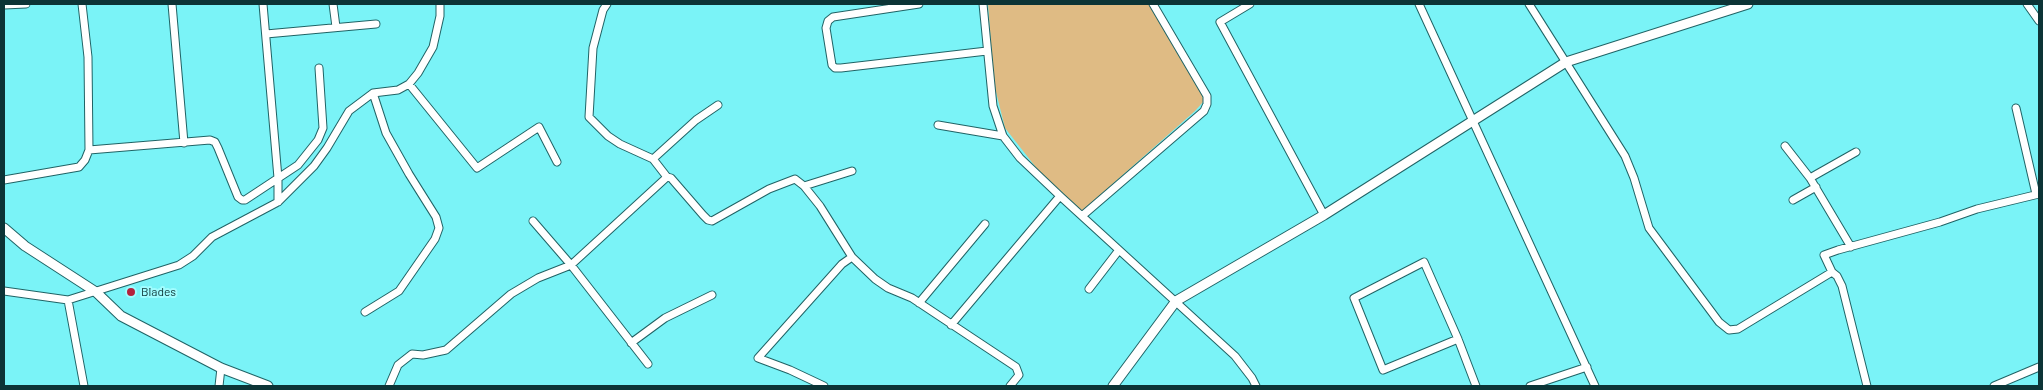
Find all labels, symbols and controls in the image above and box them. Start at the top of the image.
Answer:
place label: Blades [141,285,176,299]
marker: Blades [125,286,137,298]

